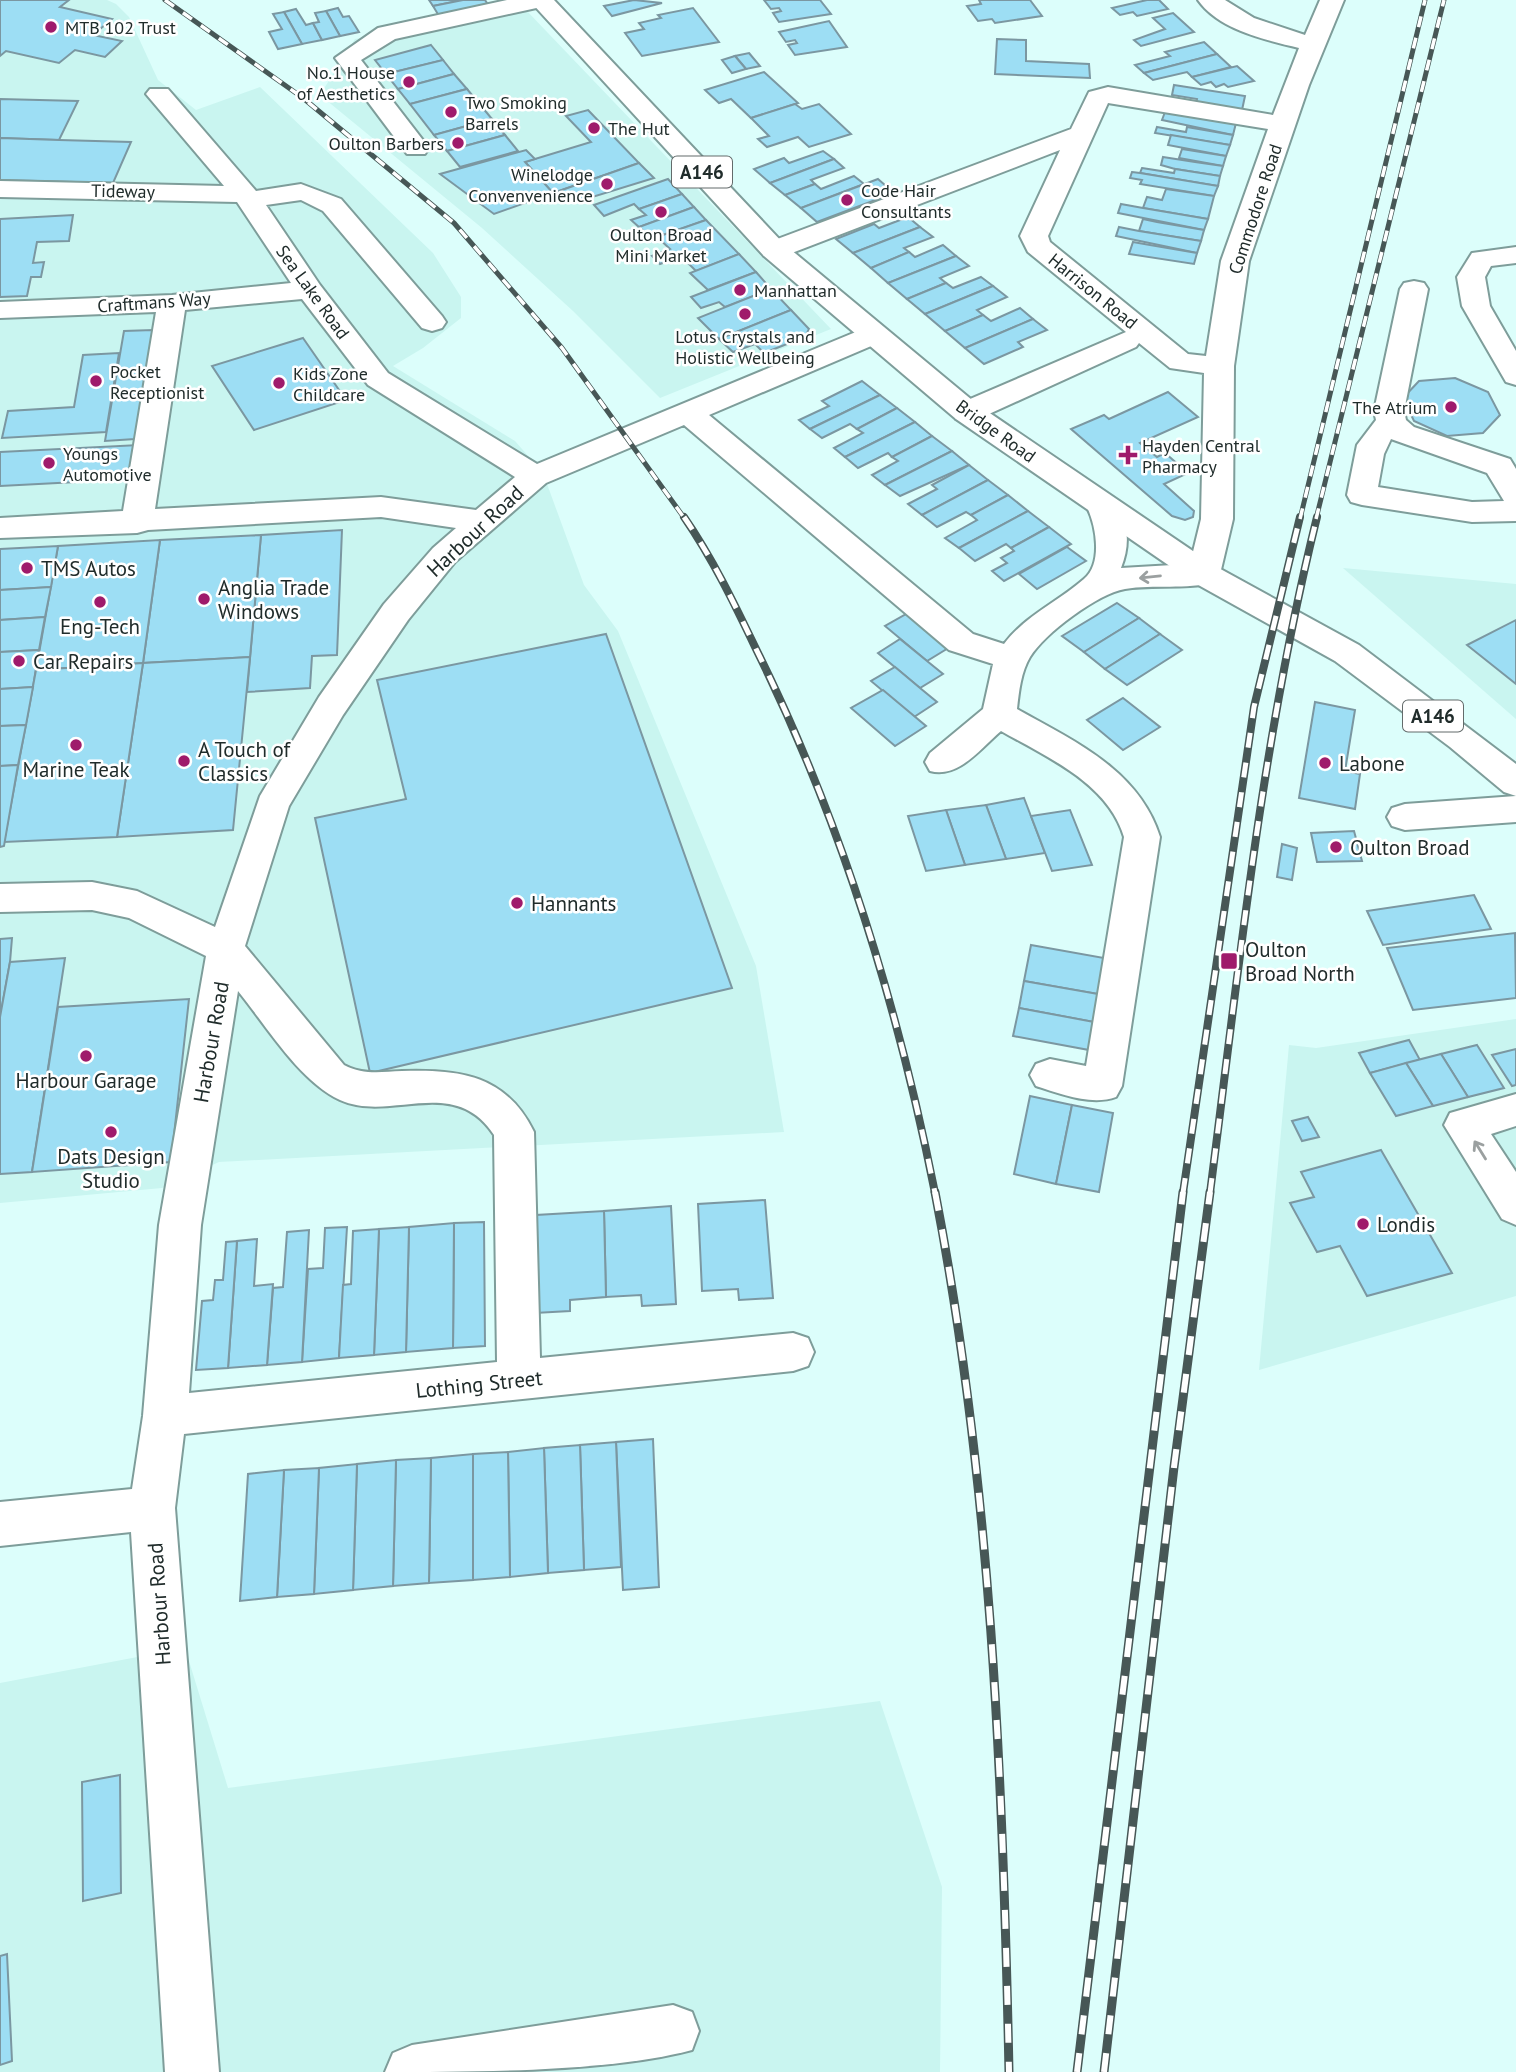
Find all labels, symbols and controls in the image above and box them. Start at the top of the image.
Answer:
place label: MTB 102 Trust [65,16,176,39]
marker: MTB 102 Trust [43,19,59,35]
place label: No.1 House of Aesthetics [297,61,395,105]
marker: No.1 House of Aesthetics [401,74,417,90]
place label: Two Smoking Barrels [465,91,567,135]
marker: Two Smoking Barrels [443,104,459,120]
place label: The Hut [608,117,670,140]
marker: The Hut [586,120,602,136]
place label: Oulton Barbers [328,132,444,155]
marker: Oulton Barbers [450,135,466,151]
street label: Commodore Road [1223,141,1287,277]
road number: A146 [672,156,732,188]
place label: Winelodge Convenvenience [468,163,593,207]
marker: Winelodge Convenvenience [599,176,615,192]
street label: Tideway [91,179,156,203]
place label: Code Hair Consultants [861,179,951,223]
marker: Code Hair Consultants [839,192,855,208]
marker: Oulton Broad Mini Market [653,204,669,220]
place label: Oulton Broad Mini Market [610,223,712,267]
street label: Sea Lake Road [271,240,355,344]
street label: Harrison Road [1044,248,1142,334]
place label: Manhattan [754,279,837,302]
marker: Manhattan [732,282,748,298]
street label: Craftmans Way [97,287,212,317]
marker: Lotus Crystals and Holistic Wellbeing [737,306,753,322]
place label: Lotus Crystals and Holistic Wellbeing [675,325,815,369]
place label: Pocket Receptionist [110,360,204,404]
place label: Kids Zone Childcare [293,362,368,406]
marker: Pocket Receptionist [88,373,104,389]
marker: Kids Zone Childcare [271,375,287,391]
street label: Bridge Road [952,394,1040,468]
place label: The Atrium [1352,396,1437,419]
marker: The Atrium [1443,399,1459,415]
place label: Hayden Central Pharmacy [1142,434,1261,478]
place label: Youngs Automotive [63,442,152,486]
marker: Hayden Central Pharmacy [1120,447,1136,463]
marker: Youngs Automotive [41,455,57,471]
street label: Harbour Road [421,479,529,583]
place label: TMS Autos [41,555,136,582]
marker: TMS Autos [19,560,35,576]
one-way arrow [1139,571,1162,584]
place label: Anglia Trade Windows [218,574,329,625]
marker: Anglia Trade Windows [196,591,212,607]
marker: Eng-Tech [92,594,108,610]
place label: Eng-Tech [60,613,140,640]
place label: Car Repairs [33,648,133,675]
marker: Car Repairs [11,653,27,669]
road number: A146 [1403,701,1463,732]
place label: A Touch of Classics [198,736,291,787]
marker: Marine Teak [68,737,84,753]
place label: Labone [1339,750,1405,777]
marker: A Touch of Classics [176,753,192,769]
marker: Labone [1317,755,1333,771]
place label: Marine Teak [22,756,130,783]
place label: Oulton Broad [1350,834,1469,861]
marker: Oulton Broad [1328,839,1344,855]
place label: Hannants [531,890,616,917]
marker: Hannants [509,895,525,911]
place label: Oulton Broad North [1245,936,1355,987]
marker: Oulton Broad North [1219,951,1239,971]
street label: Harbour Road [187,979,235,1105]
marker: Harbour Garage [78,1048,94,1064]
place label: Harbour Garage [15,1067,157,1094]
marker: Dats Design Studio [103,1124,119,1140]
one-way arrow [1472,1140,1486,1160]
place label: Dats Design Studio [57,1143,165,1194]
place label: Londis [1377,1211,1435,1238]
marker: Londis [1355,1216,1371,1232]
street label: Lothing Street [414,1364,544,1404]
street label: Harbour Road [141,1542,177,1666]

